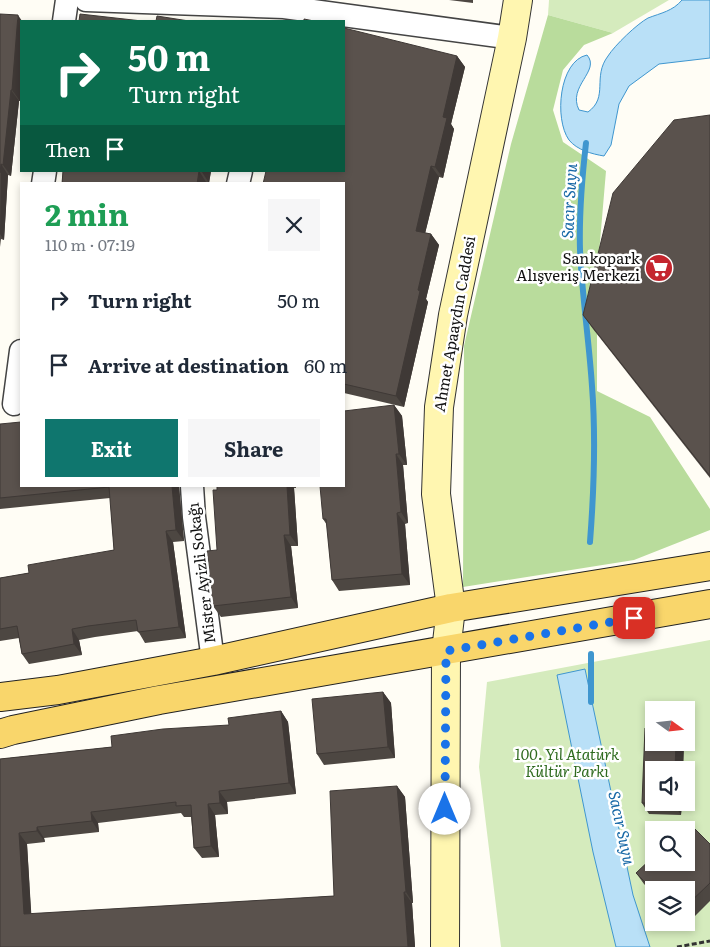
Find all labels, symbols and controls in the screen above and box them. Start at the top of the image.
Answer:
text: 50 m [128,30,211,82]
icon: right [45,40,110,105]
text: Turn right [128,77,240,110]
text: Then [45,135,91,163]
icon: arrive [101,135,129,163]
water label: Sacır Suyu [554,162,582,239]
text: 2 min [45,191,129,235]
button: close [268,199,320,251]
text: 110 m · 07:19 [45,232,135,256]
street label: Ahmet Apaaydın Caddesi [427,234,480,414]
place label: Sankopark Alışveriş Merkezi [516,246,641,286]
supermarket icon: Sankopark Alışveriş Merkezi [644,253,674,283]
icon: right [45,286,73,314]
text: Turn right [88,286,192,314]
text: 50 m [277,286,320,314]
icon: arrive [45,351,73,379]
text: Arrive at destination [88,351,289,379]
text: 60 m [304,351,347,379]
button: Exit [45,419,178,477]
button: Share [188,419,320,477]
street label: Mister Ayizli Sokağı [180,501,221,645]
pin [613,597,655,639]
icon: arrive [620,604,648,632]
north arrow [645,701,695,751]
map controls [645,701,695,931]
park label: 100. Yıl Atatürk Kültür Parkı [515,742,620,782]
button: sound [645,761,695,811]
position arrow [418,782,470,834]
water label: Sacır Suyu [603,789,643,868]
button: search [645,821,695,871]
button: layers [645,881,695,931]

